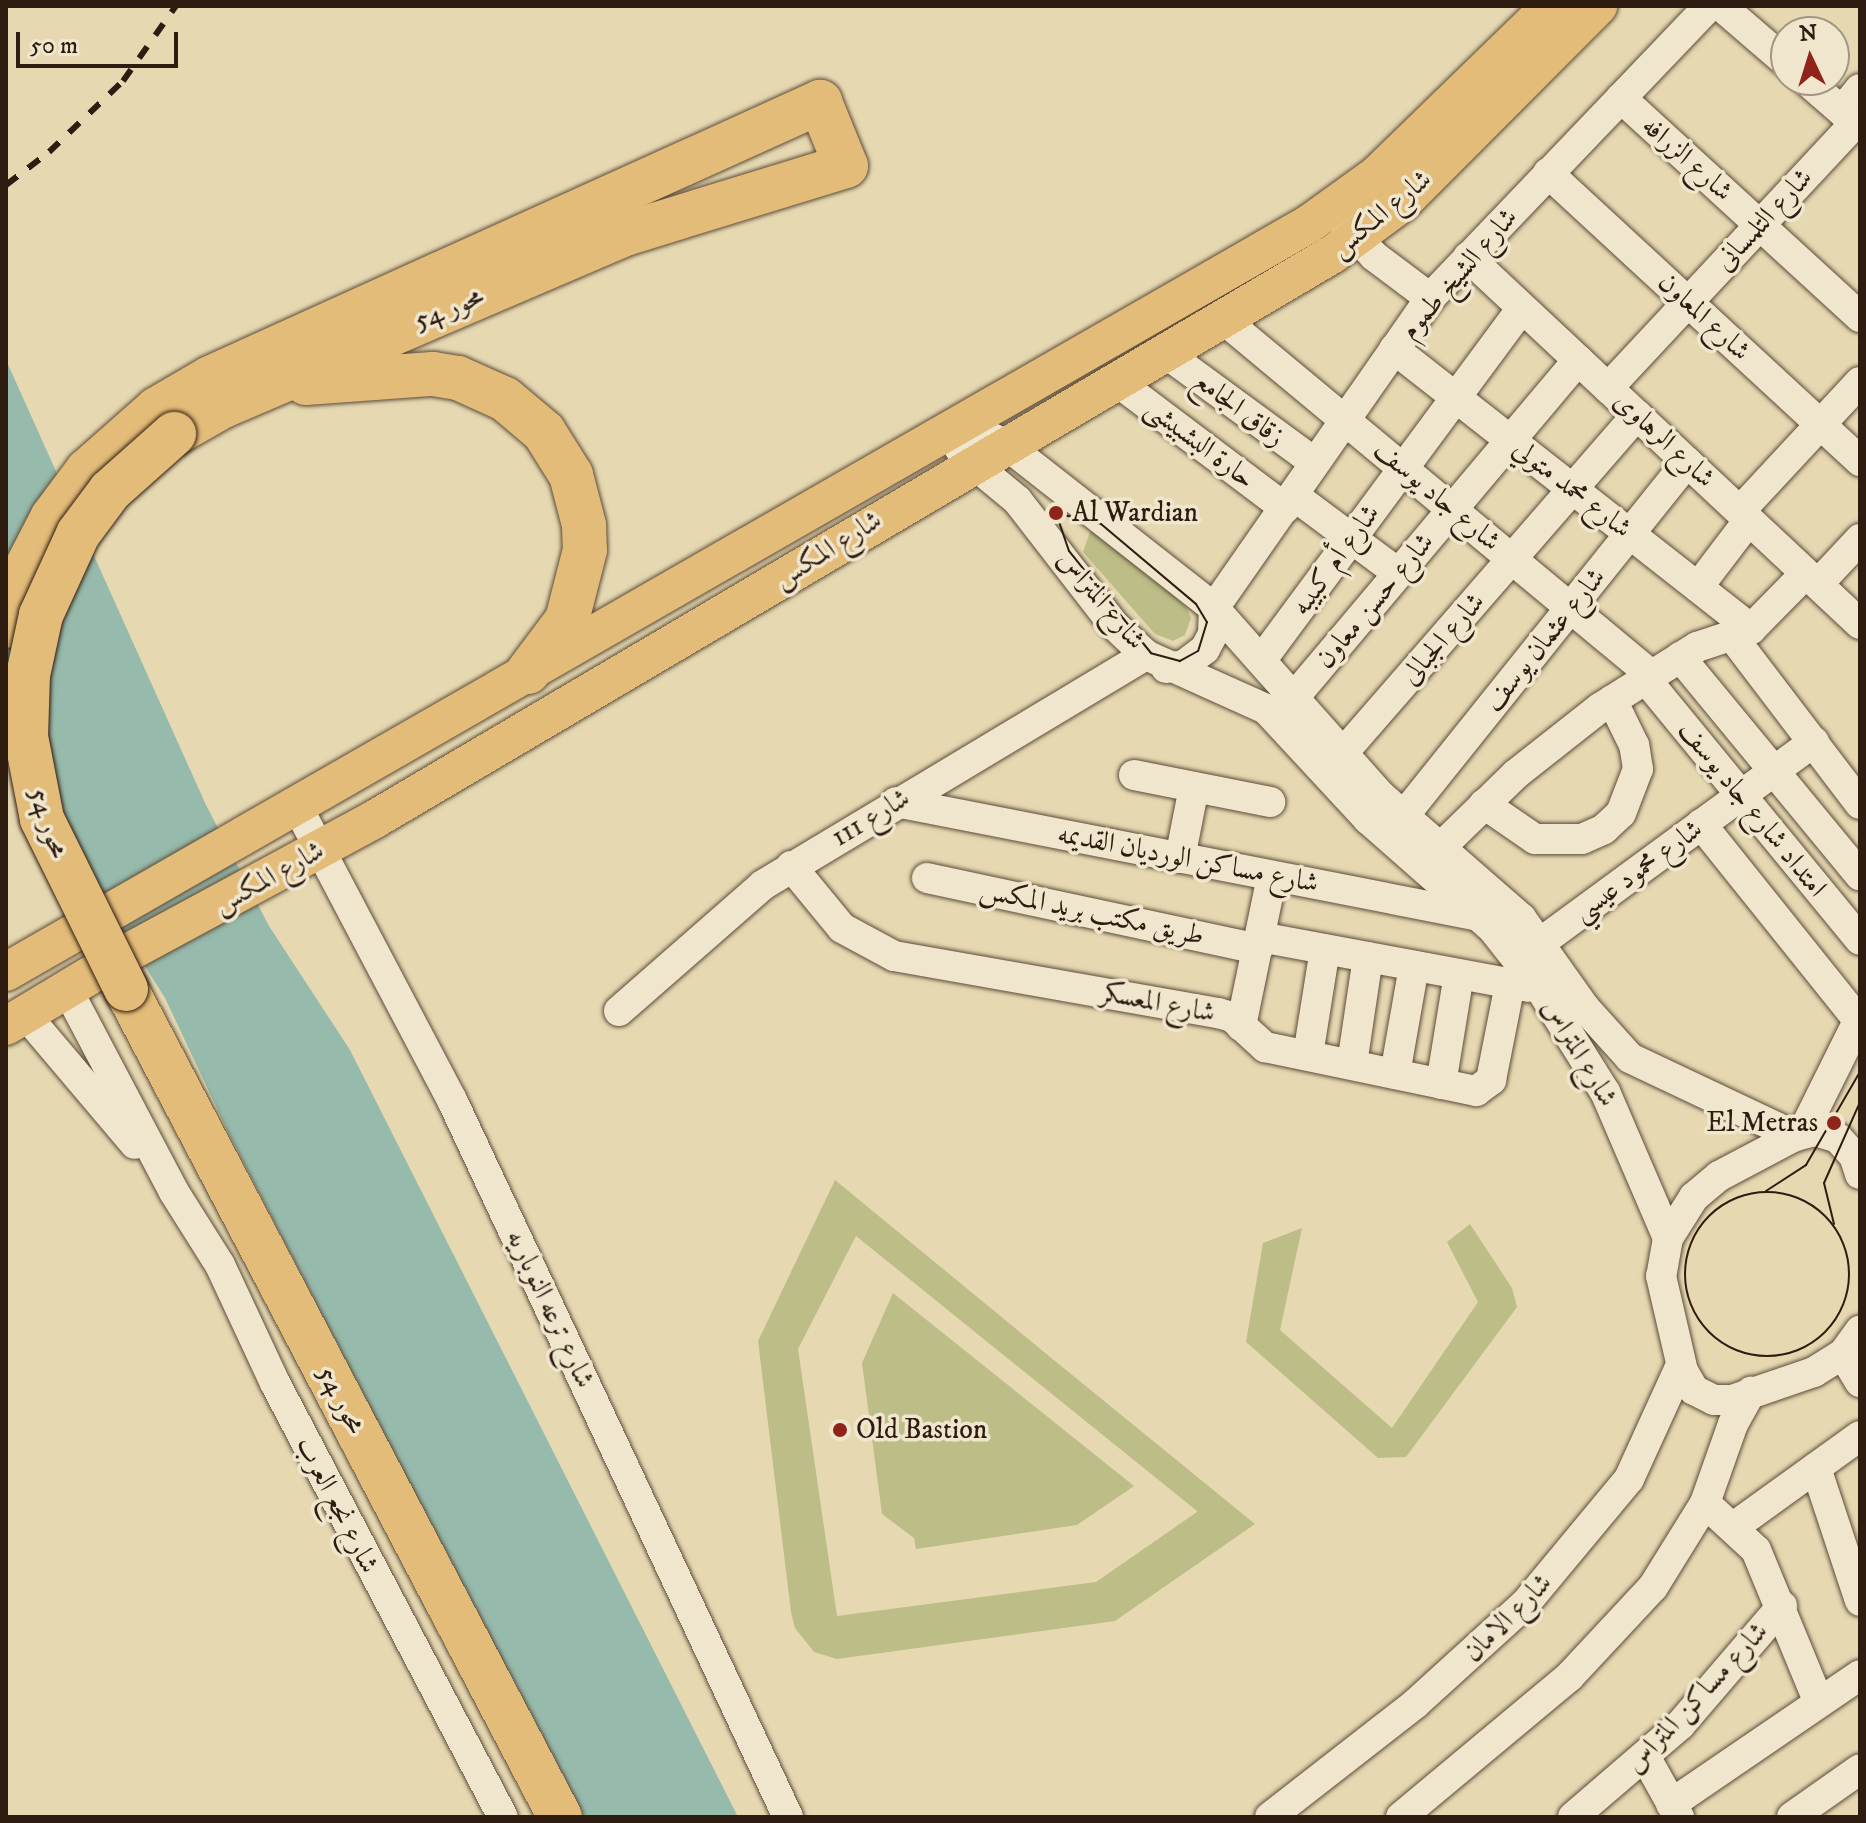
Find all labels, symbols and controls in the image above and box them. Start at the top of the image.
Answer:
scale bar [20,16,182,66]
north arrow [1770,16,1850,96]
text: N [1798,19,1818,48]
text: 50 m [30,31,78,61]
street label: شارع الزرافه [1635,109,1739,209]
street label: شارع التلمسانى [1708,162,1820,278]
street label: شارع المكس [1323,163,1439,265]
street label: شارع الشيخ طموم [1393,201,1525,347]
street label: شارع المعاون [1651,266,1757,368]
street label: محور 54 [409,279,489,339]
street label: زقاق الجامع [1187,364,1291,454]
street label: شارع الرهاوى [1606,385,1722,495]
street label: حارة البشبيشى [1138,392,1262,496]
street label: شارع محمد متولي [1506,432,1638,546]
street label: شارع جاد يوسف [1367,433,1507,559]
place label: Al Wardian [1072,496,1198,530]
street label: شارع أم كبيبه [1284,498,1388,622]
street label: شارع المكس [768,504,888,596]
marker: Al Wardian [1047,504,1065,522]
street label: شارع حسن معاون [1309,526,1441,676]
street label: شارع المتراس [1050,543,1152,657]
street label: شارع عثمان يوسف [1477,561,1613,719]
street label: شارع الجبالى [1394,586,1492,692]
street label: امتداد شارع جاد يوسف [1671,714,1833,904]
street label: شارع 111 [826,782,916,854]
street label: محور 54 [20,783,76,863]
street label: شارع محمود عيسي [1567,813,1709,929]
street label: شارع مساكن الورديان القديمه [1055,817,1321,901]
street label: شارع المكس [208,834,330,922]
street label: طريق مكتب بريد المكس [977,873,1207,953]
street label: شارع المعسكر [1098,976,1218,1030]
street label: شارع المتراس [1534,993,1624,1113]
place label: El Metras [1706,1106,1818,1140]
marker: El Metras [1825,1114,1843,1132]
street label: شارع ترعه النوباريه [499,1224,601,1394]
street label: محور 54 [309,1360,373,1440]
place label: Old Bastion [856,1413,987,1447]
marker: Old Bastion [831,1421,849,1439]
street label: شارع نجع العرب [288,1431,386,1579]
street label: شارع الامان [1457,1567,1559,1669]
street label: شارع مساكن المتراس [1618,1615,1776,1781]

